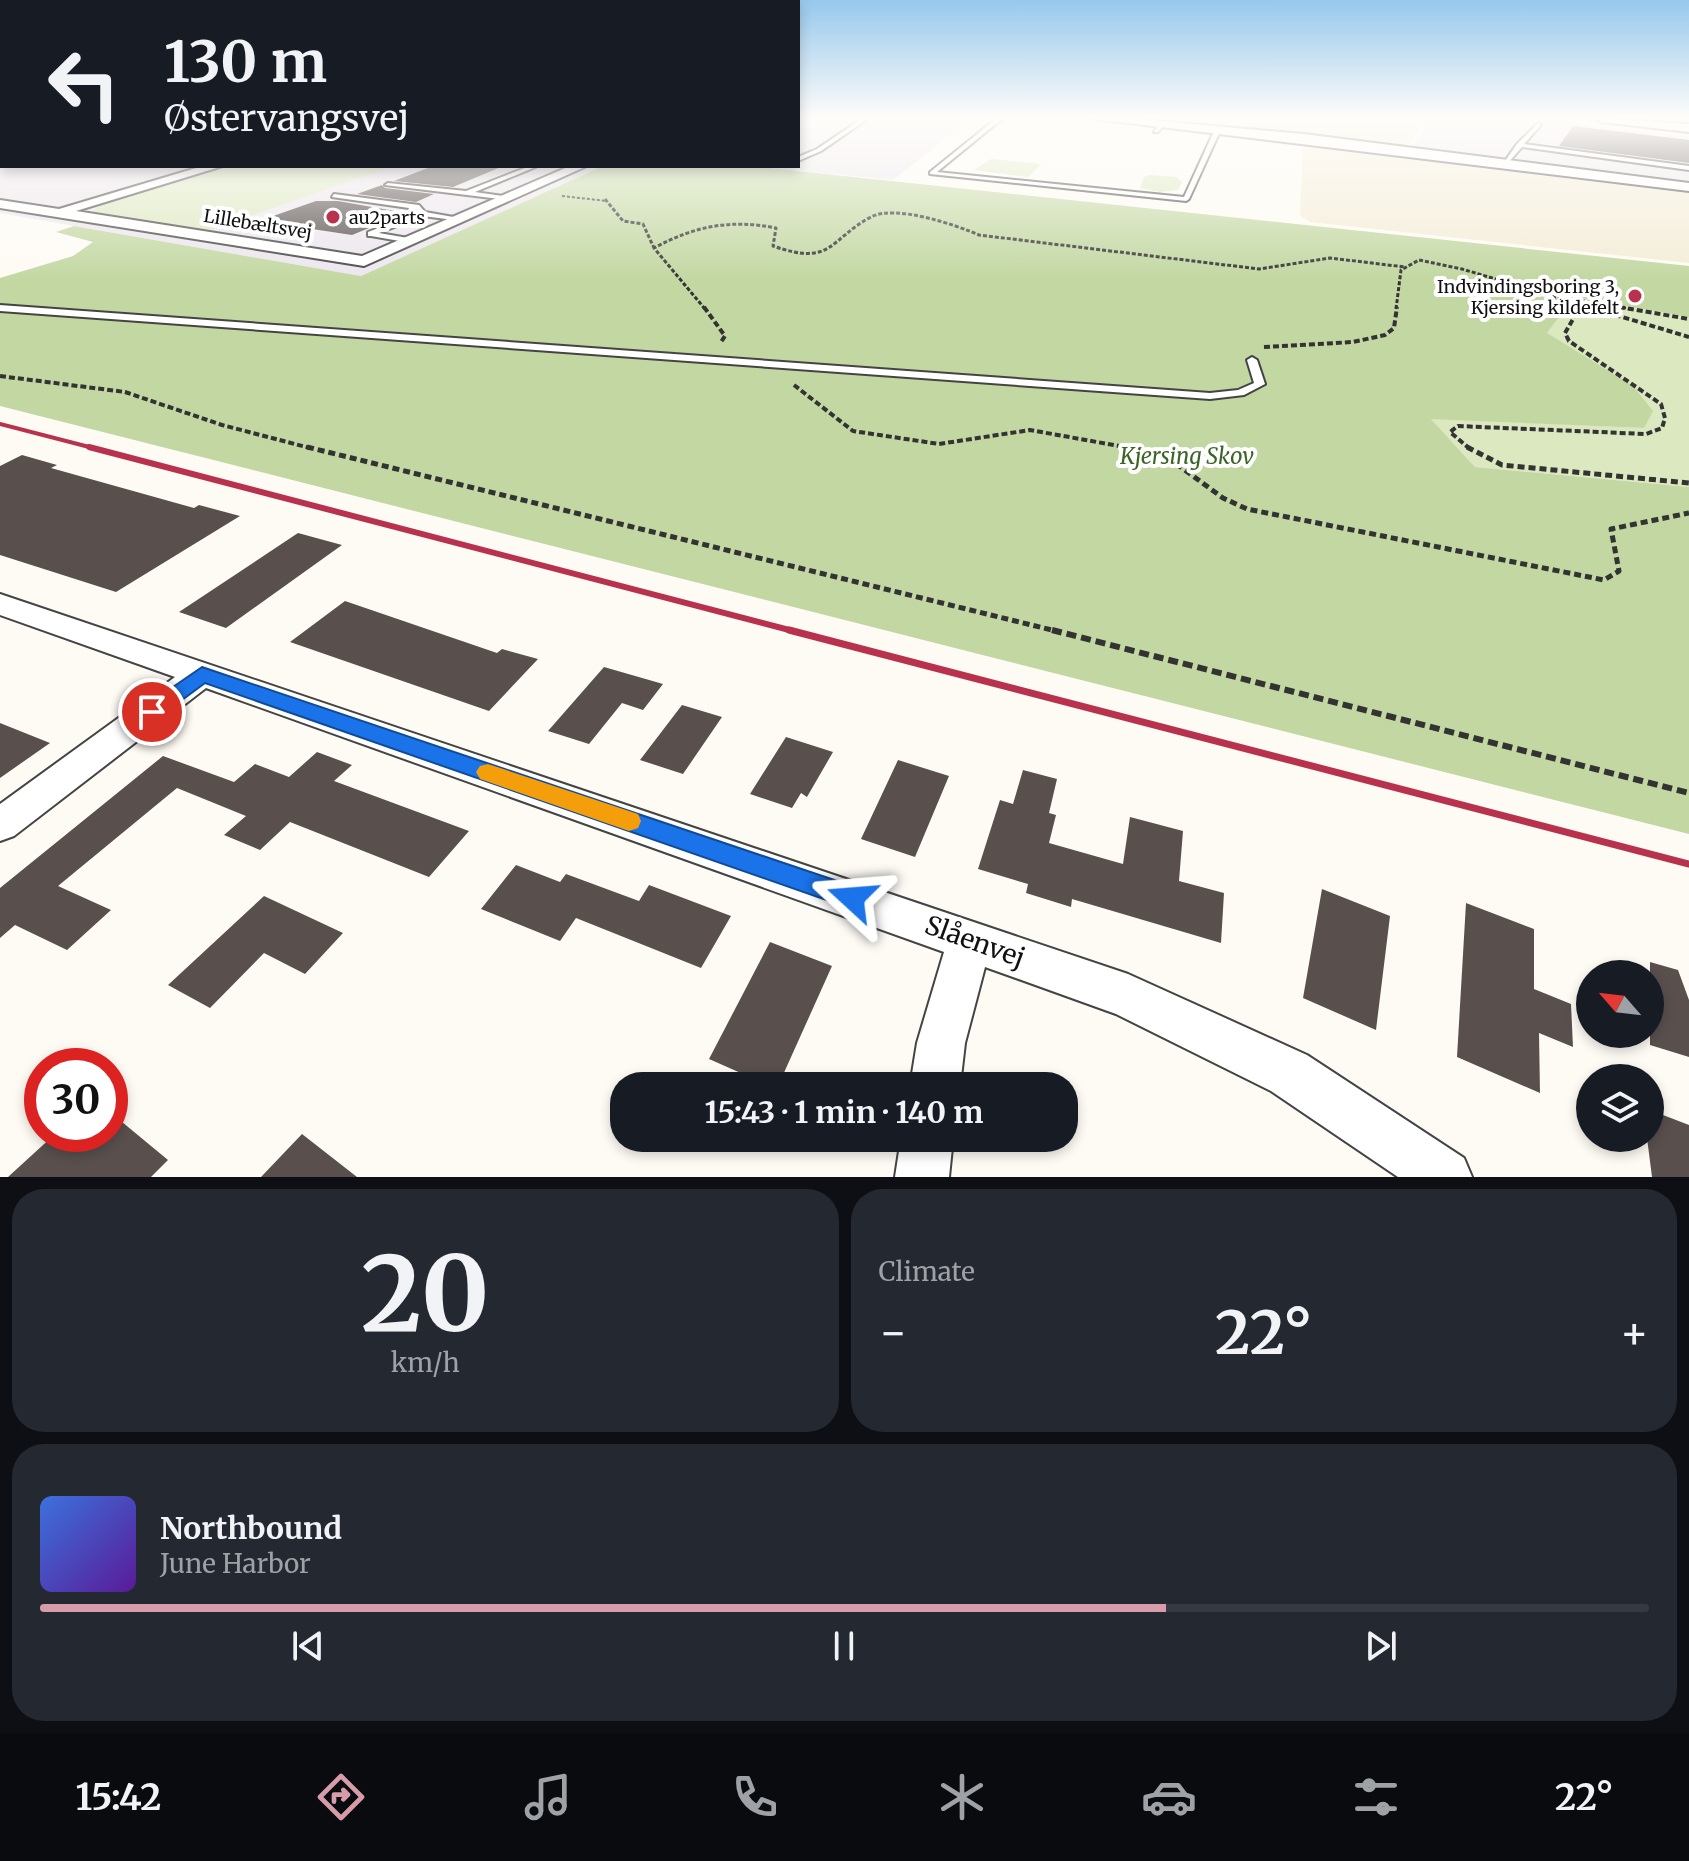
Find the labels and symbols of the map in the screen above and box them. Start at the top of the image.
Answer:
street label: Lillebæltsvej [202,204,314,244]
place label: au2parts [349,206,425,229]
marker: au2parts [324,208,342,226]
place label: Indvindingsboring 3, Kjersing kildefelt [1437,275,1619,319]
marker: Indvindingsboring 3, Kjersing kildefelt [1626,287,1644,305]
park label: Kjersing Skov [1119,442,1254,470]
pin [118,678,186,746]
position arrow [810,856,894,940]
street label: Slåenvej [921,908,1029,974]
north arrow [1576,960,1664,1048]
speed limit sign: 30 [24,1048,128,1152]

